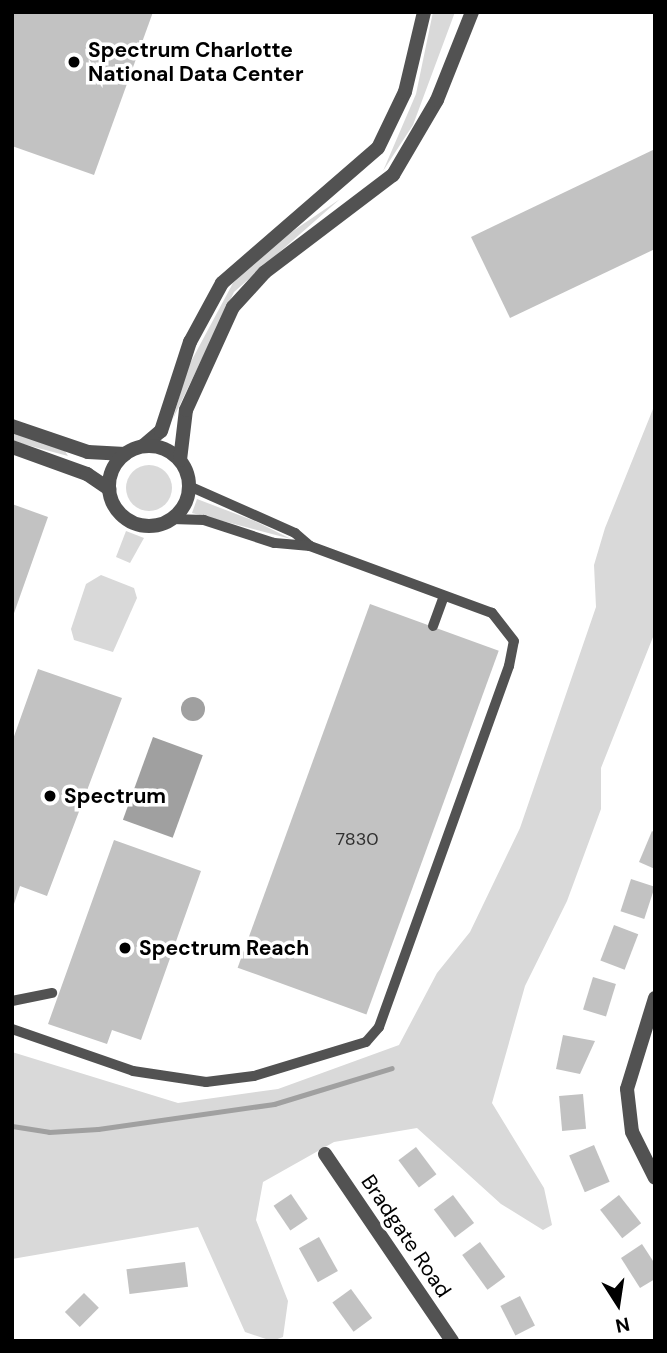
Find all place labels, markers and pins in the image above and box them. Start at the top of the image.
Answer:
place label: Spectrum Charlotte National Data Center [88,37,303,87]
marker: Spectrum Charlotte National Data Center [66,54,82,70]
place label: Spectrum [64,783,166,809]
marker: Spectrum [42,788,58,804]
place label: Spectrum Reach [139,935,309,961]
marker: Spectrum Reach [117,940,133,956]

